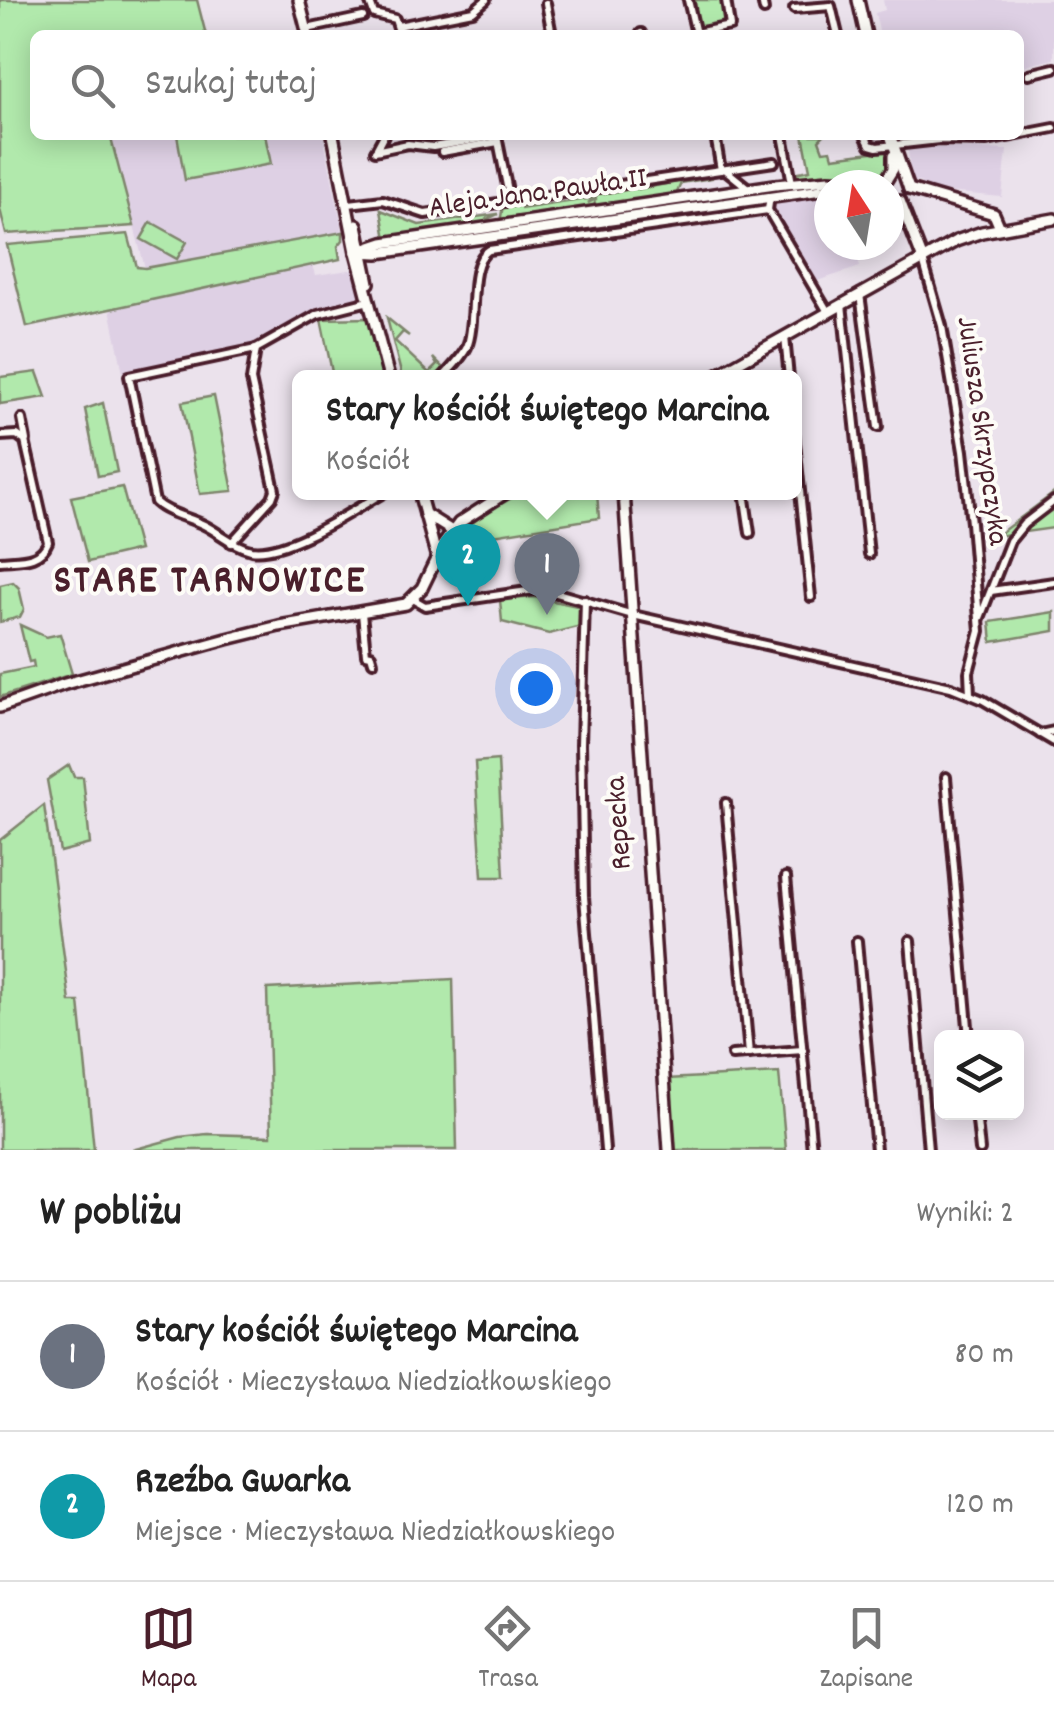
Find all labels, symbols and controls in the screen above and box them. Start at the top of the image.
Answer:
search box [30,30,1024,140]
icon: search [65,58,120,113]
text: Szukaj tutaj [145,58,317,113]
street label: Aleja Jana Pawła II [426,158,650,232]
north arrow [814,170,904,260]
street label: Juliusza Skrzypczyka [943,314,1017,549]
popup [292,370,802,500]
text: Stary kościół świętego Marcina [326,385,768,440]
text: Kościół [326,440,410,486]
pin: 2 [436,524,500,606]
pin: 1 [514,532,580,615]
district label: STARE TARNOWICE [53,555,367,612]
your location [510,663,561,714]
street label: Repecka [596,774,646,871]
map controls [934,1030,1024,1120]
button: layers [934,1030,1024,1120]
text: W pobliżu [40,1185,182,1245]
text: Wyniki: 2 [916,1192,1014,1238]
text: Stary kościół świętego Marcina [135,1306,578,1361]
text: 1 [69,1333,76,1379]
text: 80 m [954,1333,1014,1379]
text: Kościół · Mieczysława Niedziałkowskiego [135,1361,612,1407]
text: Rzeźba Gwarka [135,1456,350,1511]
text: 2 [66,1483,79,1529]
text: 120 m [946,1483,1014,1529]
text: Miejsce · Mieczysława Niedziałkowskiego [135,1511,615,1557]
tab: Mapa [141,1601,196,1701]
tab: Trasa [478,1601,538,1701]
tab: Zapisane [819,1601,913,1701]

